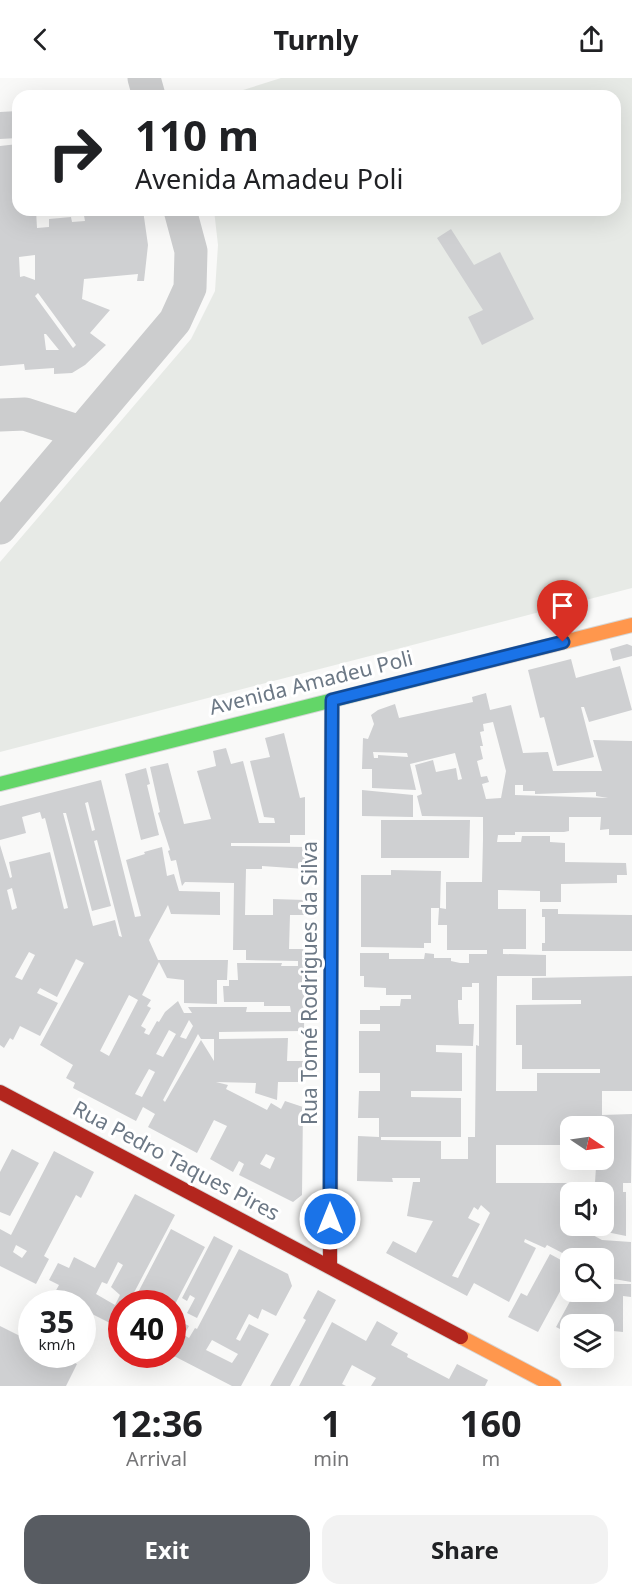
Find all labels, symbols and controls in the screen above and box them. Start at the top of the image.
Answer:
text: Turnly [274,21,358,58]
icon: back [24,23,57,56]
icon: share [575,23,608,56]
text: 110 m [135,106,259,163]
icon: right [36,114,114,192]
text: Avenida Amadeu Poli [135,160,403,197]
pin [537,580,588,642]
icon: arrive [546,589,579,622]
street label: Avenida Amadeu Poli [206,643,415,721]
street label: Rua Tomé Rodrigues da Silva [295,841,323,1125]
street label: Rua Pedro Taques Pires [68,1094,285,1227]
north arrow [560,1116,614,1170]
map controls [560,1116,614,1368]
button: sound [560,1182,614,1236]
position arrow [298,1187,362,1251]
button: search [560,1248,614,1302]
speed limit sign: 40 [108,1290,186,1368]
text: 35 [40,1301,74,1342]
button: layers [560,1314,614,1368]
text: km/h [39,1334,75,1354]
text: 12:36 [110,1399,203,1448]
text: 1 [321,1399,342,1448]
text: 160 [460,1399,522,1448]
text: Arrival [126,1445,187,1472]
text: min [313,1445,349,1472]
text: m [481,1445,500,1472]
button: Exit [24,1515,310,1584]
button: Share [322,1515,608,1584]

